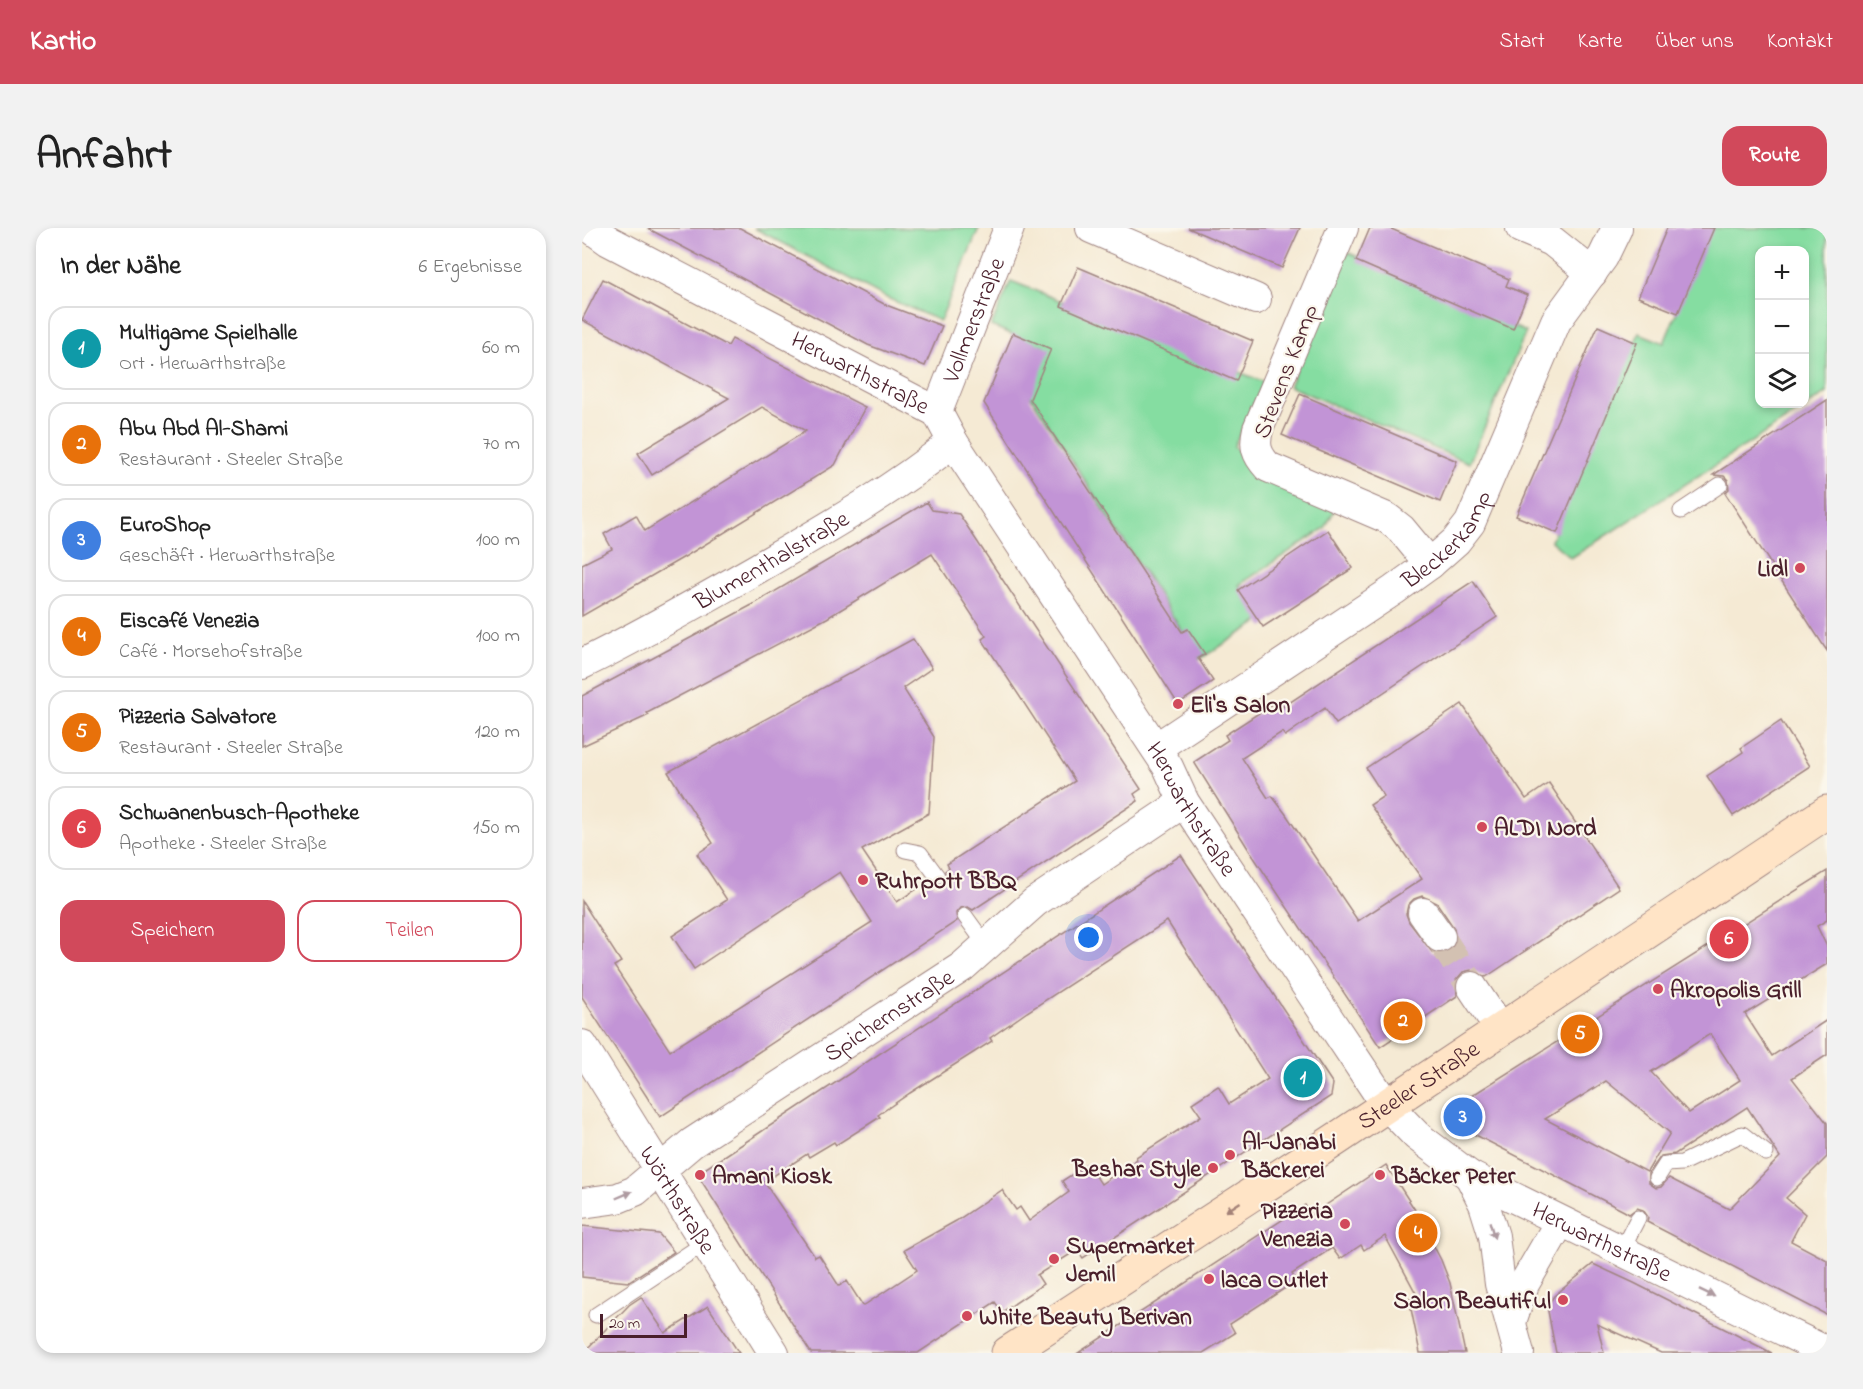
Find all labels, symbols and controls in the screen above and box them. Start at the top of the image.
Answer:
text: Kartio [30,22,96,63]
text: Start [1499,27,1545,57]
text: Karte [1578,27,1622,57]
text: Über uns [1655,27,1734,57]
text: Kontakt [1767,27,1833,57]
text: Anfahrt [36,126,172,187]
button: Route [1722,126,1827,186]
map controls [1755,246,1809,408]
button: + [1755,246,1809,300]
text: In der Nähe [60,248,181,286]
text: 6 Ergebnisse [419,253,522,282]
street label: Vollmerstraße [935,253,1016,390]
street label: Stevens Kamp [1246,300,1329,444]
button: − [1755,300,1809,354]
text: Multigame Spielhalle [119,318,297,350]
street label: Herwarthstraße [784,324,935,425]
text: 1 [78,334,85,363]
text: 60 m [482,334,520,363]
text: Ort · Herwarthstraße [119,350,286,379]
button: layers [1755,354,1809,408]
text: Abu Abd Al-Shami [119,414,288,446]
text: 2 [77,430,86,459]
text: 70 m [483,430,520,459]
text: Restaurant · Steeler Straße [119,446,343,475]
street label: Bleckerkamp [1394,485,1502,600]
street label: Blumenthalstraße [688,503,857,621]
text: EuroShop [119,510,211,542]
text: 3 [77,526,86,555]
text: 100 m [476,526,520,555]
text: Geschäft · Herwarthstraße [119,542,335,571]
place label: Lidl [1757,553,1788,588]
marker: Lidl [1793,561,1807,575]
text: Eiscafé Venezia [119,606,259,638]
text: 4 [77,622,86,651]
text: 100 m [476,622,520,651]
text: Café · Morsehofstraße [119,638,302,667]
place label: Eli's Salon [1190,689,1290,724]
marker: Eli's Salon [1171,697,1185,711]
text: Pizzeria Salvatore [119,702,276,734]
text: 5 [76,718,87,747]
text: 120 m [475,718,520,747]
text: Restaurant · Steeler Straße [119,734,343,763]
street label: Herwarthstraße [1136,736,1244,885]
text: Schwanenbusch-Apotheke [119,798,359,830]
place label: ALDI Nord [1494,812,1597,847]
text: 6 [77,814,86,843]
text: 150 m [473,814,520,843]
marker: ALDI Nord [1475,820,1489,834]
text: Apotheke · Steeler Straße [119,830,327,859]
place label: Ruhrpott BBQ [875,865,1018,900]
marker: Ruhrpott BBQ [856,873,870,887]
button: Speichern [60,900,285,962]
button: Teilen [297,900,522,962]
pin: 6 [1710,916,1748,962]
your location [1074,923,1103,952]
street label: Spichernstraße [818,961,962,1072]
place label: Akropolis Grill [1670,974,1801,1009]
marker: Akropolis Grill [1651,982,1665,996]
pin: 2 [1384,998,1422,1044]
pin: 5 [1560,1012,1600,1056]
street label: Steeler Straße [1351,1033,1488,1140]
pin: 1 [1284,1056,1322,1100]
pin: 3 [1444,1094,1482,1140]
place label: Al-Janabi Bäckerei [1241,1126,1336,1189]
street label: Wörthstraße [629,1140,723,1262]
marker: Al-Janabi Bäckerei [1223,1148,1237,1162]
place label: Beshar Style [1071,1153,1202,1189]
place label: Amani Kiosk [712,1160,832,1195]
place label: Bäcker Peter [1391,1160,1516,1195]
marker: Beshar Style [1206,1161,1220,1175]
marker: Amani Kiosk [693,1168,707,1182]
marker: Bäcker Peter [1373,1168,1387,1182]
one-way arrow [616,1190,634,1200]
street label: Herwarthstraße [1525,1194,1677,1293]
place label: Pizzeria Venezia [1260,1195,1333,1258]
one-way arrow [1225,1201,1241,1213]
pin: 4 [1398,1210,1438,1256]
marker: Pizzeria Venezia [1338,1217,1352,1231]
one-way arrow [1488,1221,1497,1239]
place label: Supermarket Jemil [1066,1230,1196,1293]
marker: Supermarket Jemil [1047,1252,1061,1266]
place label: laca Outlet [1221,1264,1329,1299]
marker: laca Outlet [1202,1272,1216,1286]
place label: Salon Beautiful [1394,1285,1551,1320]
one-way arrow [1698,1287,1716,1297]
marker: Salon Beautiful [1556,1293,1570,1307]
place label: White Beauty Berivan [979,1301,1192,1337]
marker: White Beauty Berivan [960,1309,974,1323]
scale bar [600,1311,687,1338]
text: 20 m [609,1312,640,1336]

